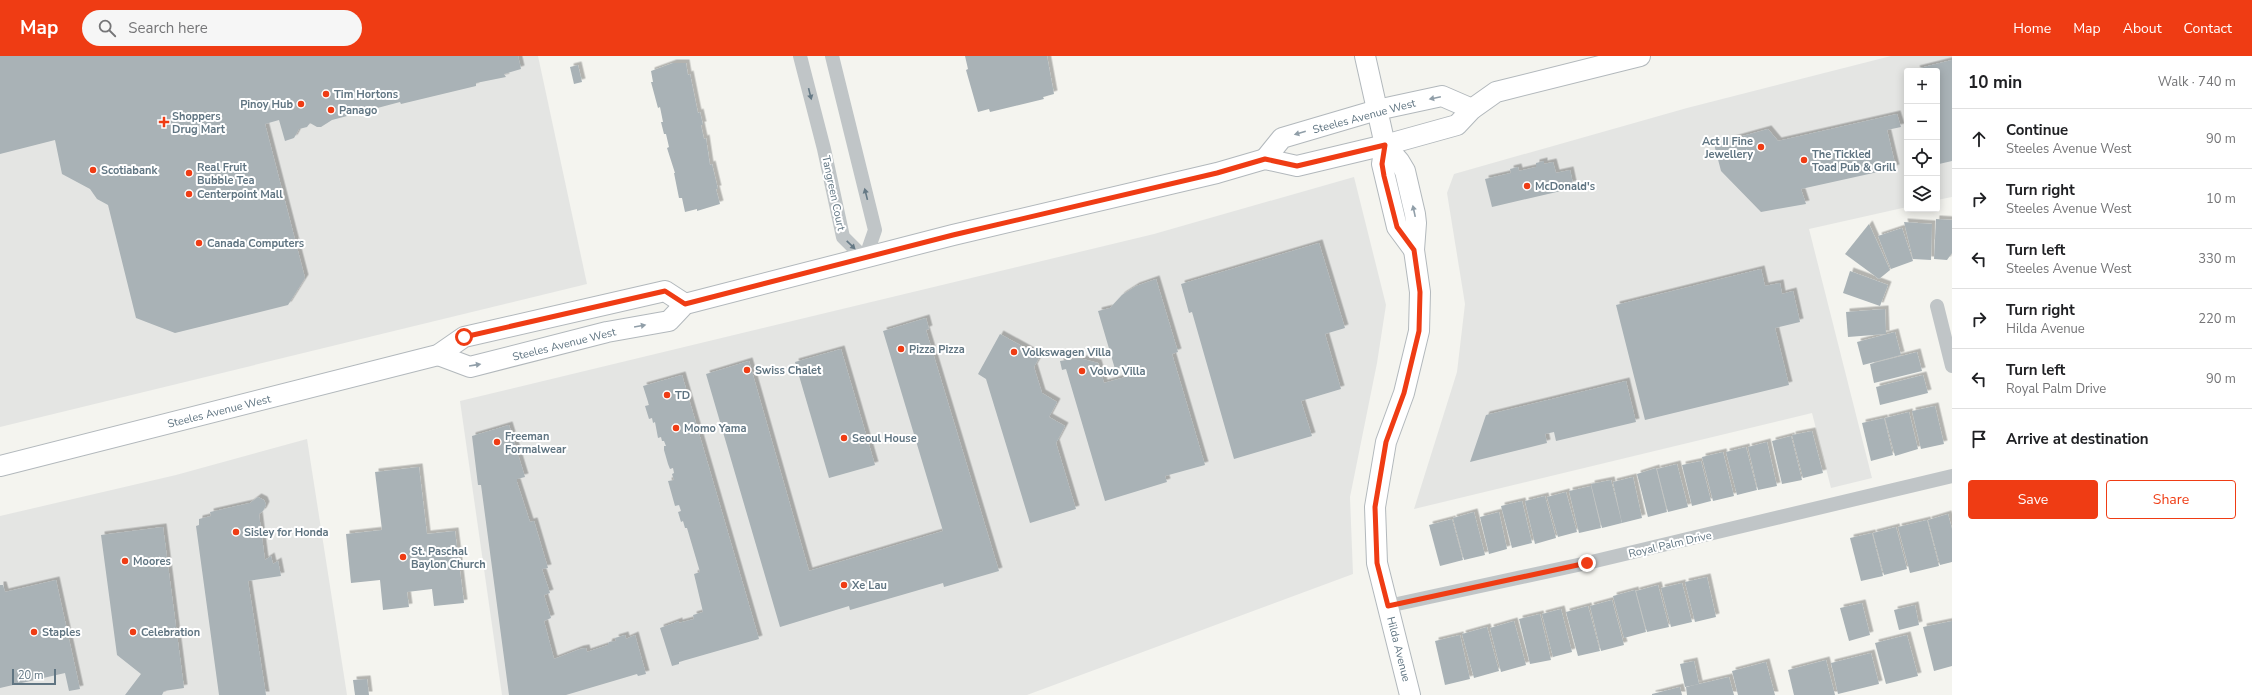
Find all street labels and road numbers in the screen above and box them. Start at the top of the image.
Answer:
street label: Steeles Avenue West [1311,95,1417,137]
street label: Tangreen Court [818,154,849,232]
street label: Steeles Avenue West [511,324,618,365]
street label: Steeles Avenue West [166,391,273,432]
street label: Royal Palm Drive [1627,528,1713,561]
street label: Hilda Avenue [1383,615,1414,683]

